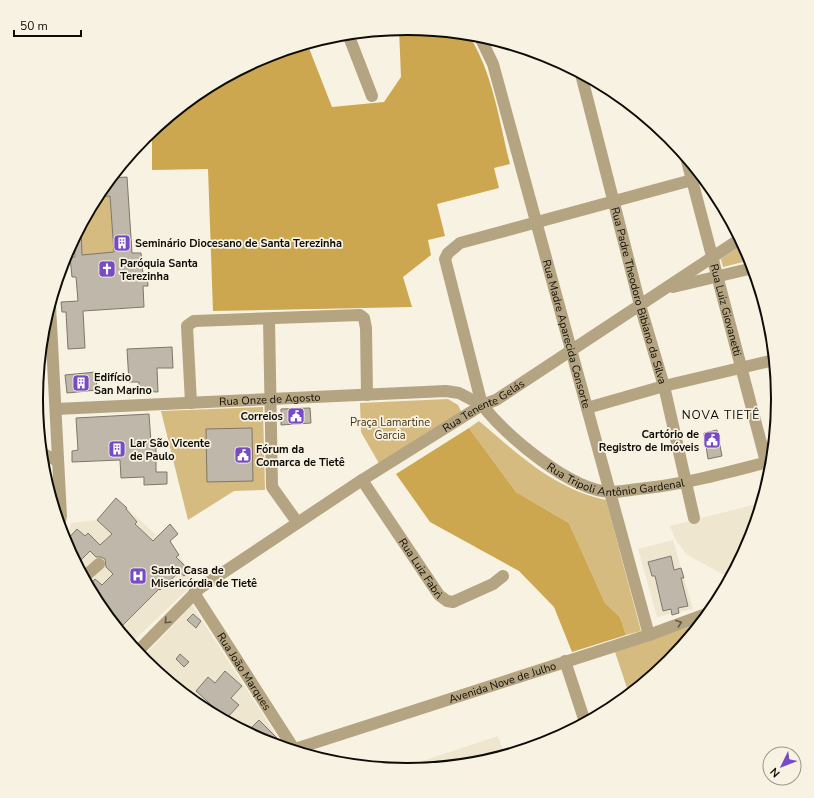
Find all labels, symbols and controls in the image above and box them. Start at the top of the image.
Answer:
scale bar [14,12,81,38]
text: 50 m [20,18,48,34]
street label: Rua Padre Theodoro Bibiano da Silva [608,205,671,386]
building icon: Seminário Diocesano de Santa Terezinha [112,233,132,253]
place label: Seminário Diocesano de Santa Terezinha [135,236,342,251]
place label: Paróquia Santa Terezinha [120,256,198,284]
street label: Rua Madre Aparecida Consorte [539,258,594,410]
church icon: Paróquia Santa Terezinha [97,259,117,279]
street label: Rua Luiz Giovanetti [707,262,745,358]
place label: Edifício San Marino [94,370,152,398]
building icon: Edifício San Marino [71,373,91,393]
street label: Rua Tenente Gelás [439,376,527,435]
street label: Rua Onze de Agosto [219,389,321,409]
public building icon: Correios [286,406,306,426]
district label: NOVA TIETÊ [682,407,760,423]
place label: Correios [241,409,283,424]
park label: Praça Lamartine Garcia [350,415,430,443]
place label: Cartório de Registro de Imóveis [599,427,699,455]
public building icon: Cartório de Registro de Imóveis [702,430,722,450]
place label: Lar São Vicente de Paulo [130,436,210,464]
building icon: Lar São Vicente de Paulo [107,439,127,459]
place label: Fórum da Comarca de Tietê [256,442,345,470]
public building icon: Fórum da Comarca de Tietê [233,445,253,465]
street label: Rua Tripoli Antônio Gardenal [544,459,686,500]
street label: Rua Luiz Fabri [395,535,445,602]
place label: Santa Casa de Misericórdia de Tietê [151,563,257,591]
hospital icon: Santa Casa de Misericórdia de Tietê [128,566,148,586]
one-way arrow [164,616,172,624]
one-way arrow [675,620,682,628]
street label: Rua João Marques [214,630,275,713]
street label: Avenida Nove de Julho [447,658,558,707]
north arrow [762,746,802,786]
text: N [767,764,783,781]

